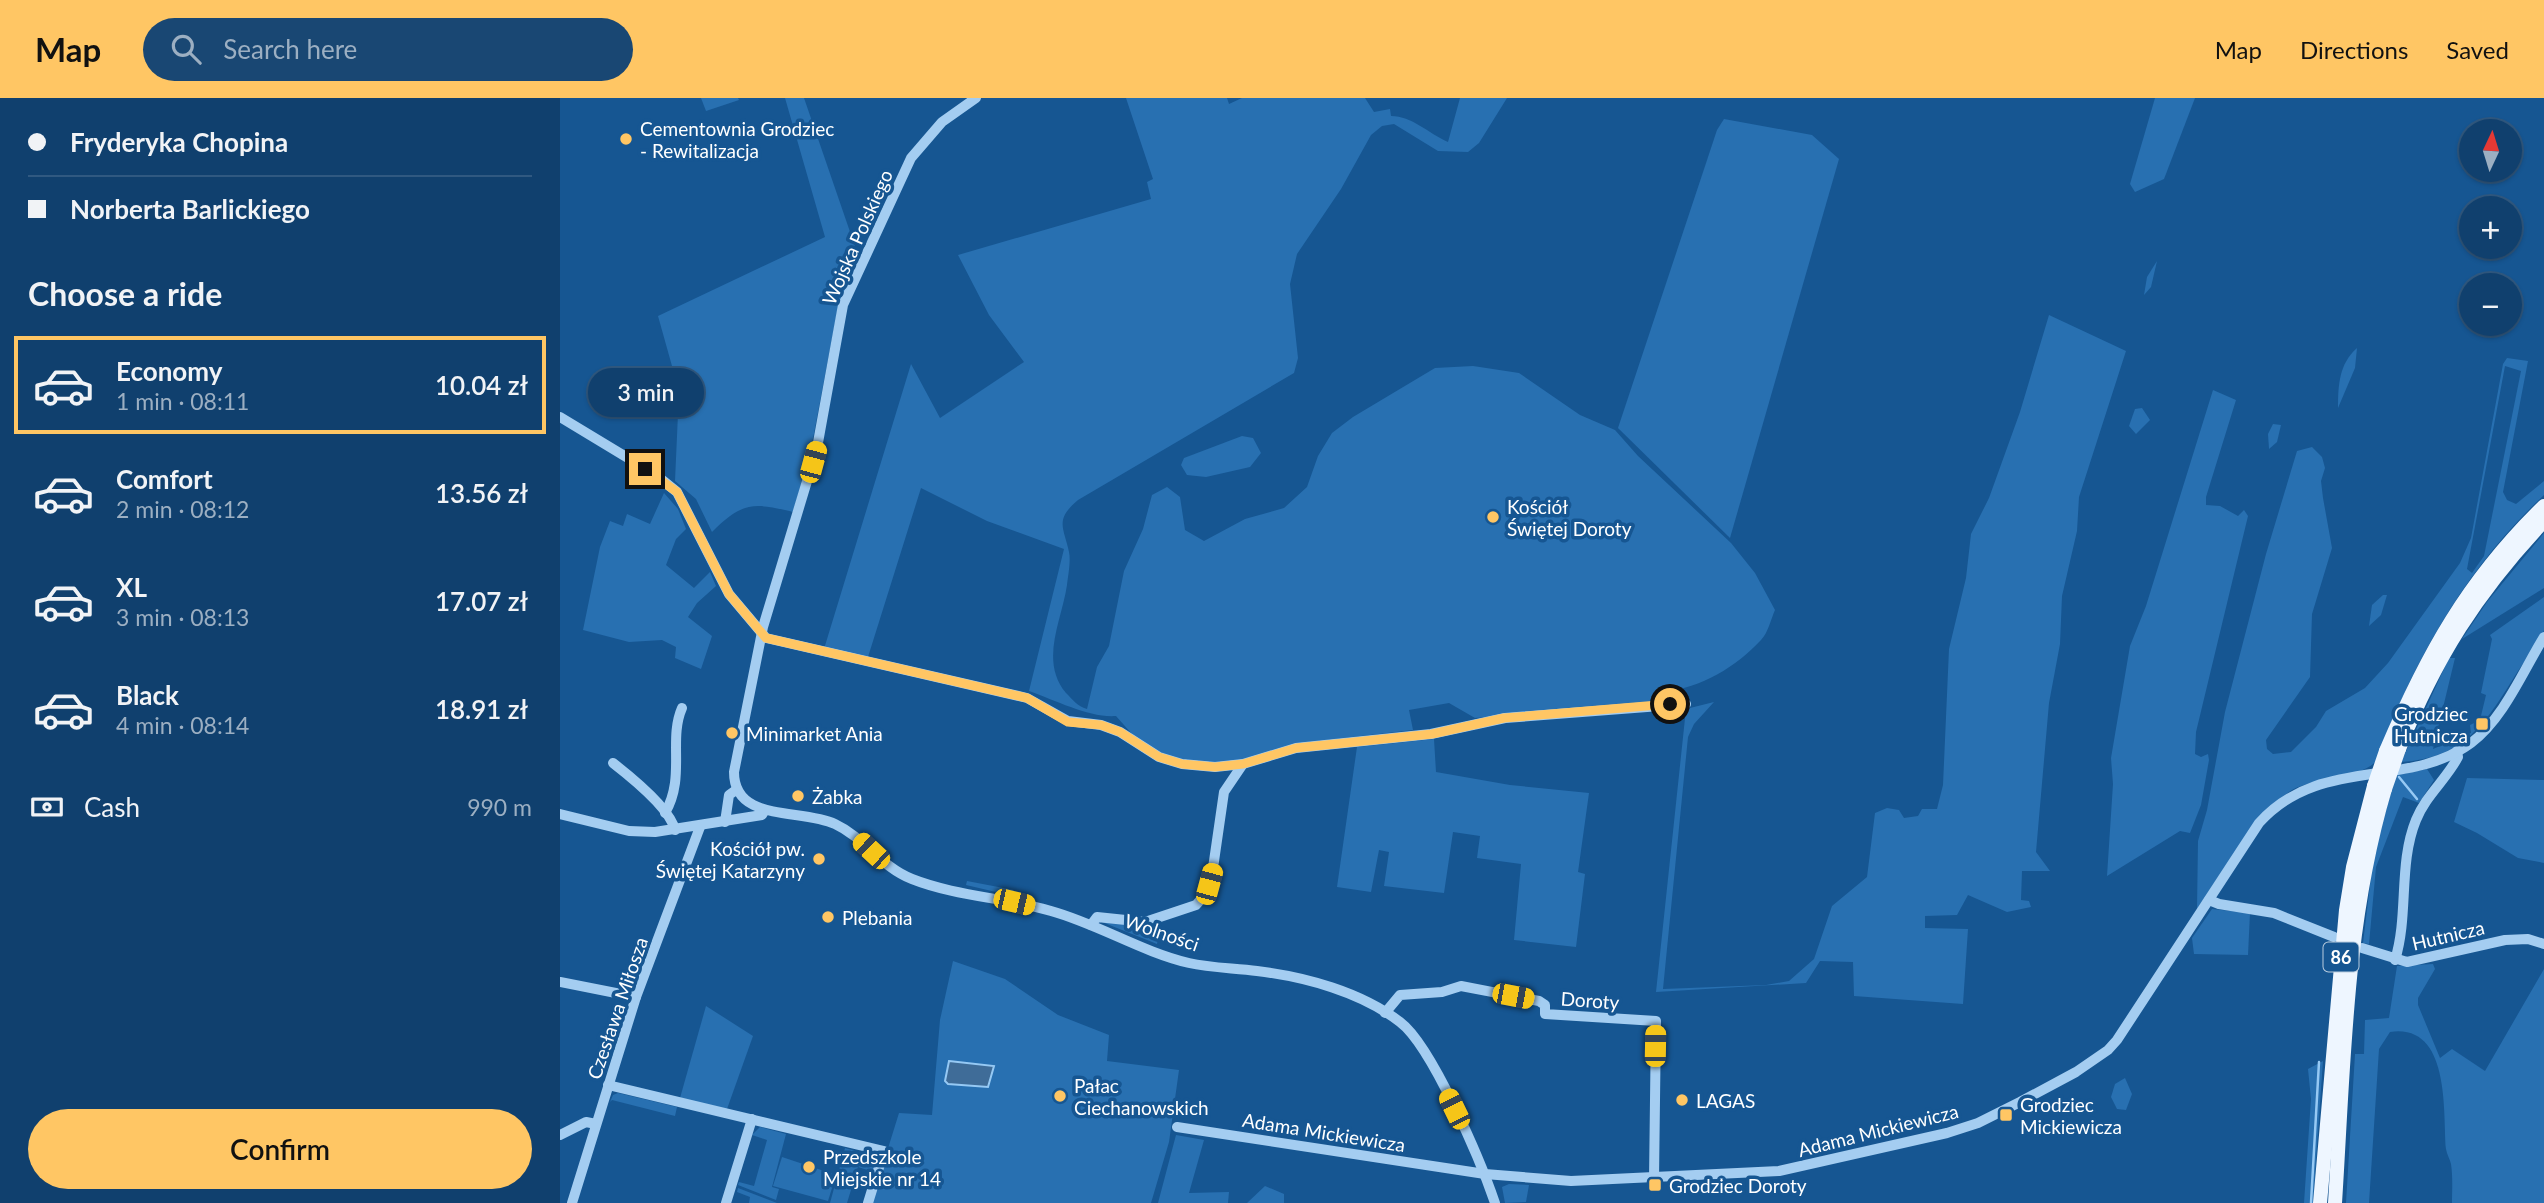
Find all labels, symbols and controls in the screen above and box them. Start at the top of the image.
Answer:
search box [143,18,633,81]
text: Map [35,29,101,69]
icon: search [167,30,205,68]
text: Search here [223,33,357,65]
text: Map [2215,35,2262,64]
text: Directions [2300,35,2408,64]
text: Saved [2446,35,2509,64]
place label: Cementownia Grodziec - Rewitalizacja [640,117,834,162]
north arrow [2459,119,2522,182]
map controls [2459,119,2522,336]
text: Fryderyka Chopina [70,126,288,158]
marker: Cementownia Grodziec - Rewitalizacja [618,131,634,147]
street label: Wojska Polskiego [817,166,897,308]
text: Norberta Barlickiego [70,193,310,225]
button: + [2459,196,2522,259]
button: − [2459,273,2522,336]
text: Choose a ride [28,274,222,313]
icon: car [32,354,95,417]
text: Economy [116,355,222,387]
callout: 3 min [587,368,703,416]
text: 10.04 zł [435,369,528,401]
text: 3 min [618,378,674,406]
text: 1 min · 08:11 [116,387,249,415]
car [798,439,829,485]
route end [629,453,661,485]
icon: car [32,462,95,525]
text: Comfort [116,463,213,495]
text: 13.56 zł [435,477,528,509]
text: 2 min · 08:12 [116,495,249,523]
place label: Kościół Świętej Doroty [1507,495,1632,540]
marker: Kościół Świętej Doroty [1485,509,1501,525]
icon: car [32,570,95,633]
text: XL [116,571,147,603]
text: 17.07 zł [435,585,528,617]
text: 3 min · 08:13 [116,603,249,631]
icon: car [32,678,95,741]
text: Black [116,679,179,711]
route start [1654,688,1686,720]
text: 18.91 zł [435,693,528,725]
place label: Grodziec Hutnicza [2394,702,2468,747]
text: 4 min · 08:14 [116,711,249,739]
marker: Grodziec Hutnicza [2474,716,2490,732]
place label: Minimarket Ania [746,722,883,745]
marker: Minimarket Ania [724,725,740,741]
place label: Żabka [812,785,863,808]
icon: cash [28,788,66,826]
marker: Żabka [790,788,806,804]
text: Cash [84,791,140,823]
text: 990 m [467,793,532,821]
car [849,829,894,873]
place label: Kościół pw. Świętej Katarzyny [656,837,805,882]
marker: Kościół pw. Świętej Katarzyny [811,851,827,867]
car [1194,861,1225,907]
car [992,887,1037,917]
place label: Plebania [842,906,913,929]
marker: Plebania [820,909,836,925]
street label: Wolności [1122,909,1202,955]
street label: Hutnicza [2409,915,2487,955]
street label: Czesława Miłosza [582,934,652,1082]
road number: 86 [2324,942,2358,972]
car [1491,982,1536,1010]
street label: Doroty [1560,986,1620,1014]
car [1645,1025,1666,1067]
place label: Pałac Ciechanowskich [1074,1074,1209,1119]
car [1436,1086,1473,1132]
marker: Pałac Ciechanowskich [1052,1088,1068,1104]
place label: LAGAS [1696,1089,1755,1112]
marker: LAGAS [1674,1092,1690,1108]
place label: Grodziec Mickiewicza [2020,1093,2122,1138]
street label: Adama Mickiewicza [1795,1099,1961,1161]
marker: Grodziec Mickiewicza [1998,1107,2014,1123]
street label: Adama Mickiewicza [1241,1108,1407,1156]
button: Confirm [28,1109,532,1189]
place label: Przedszkole Miejskie nr 14 [823,1145,941,1190]
marker: Przedszkole Miejskie nr 14 [801,1159,817,1175]
place label: Grodziec Doroty [1669,1174,1807,1197]
marker: Grodziec Doroty [1647,1177,1663,1193]

